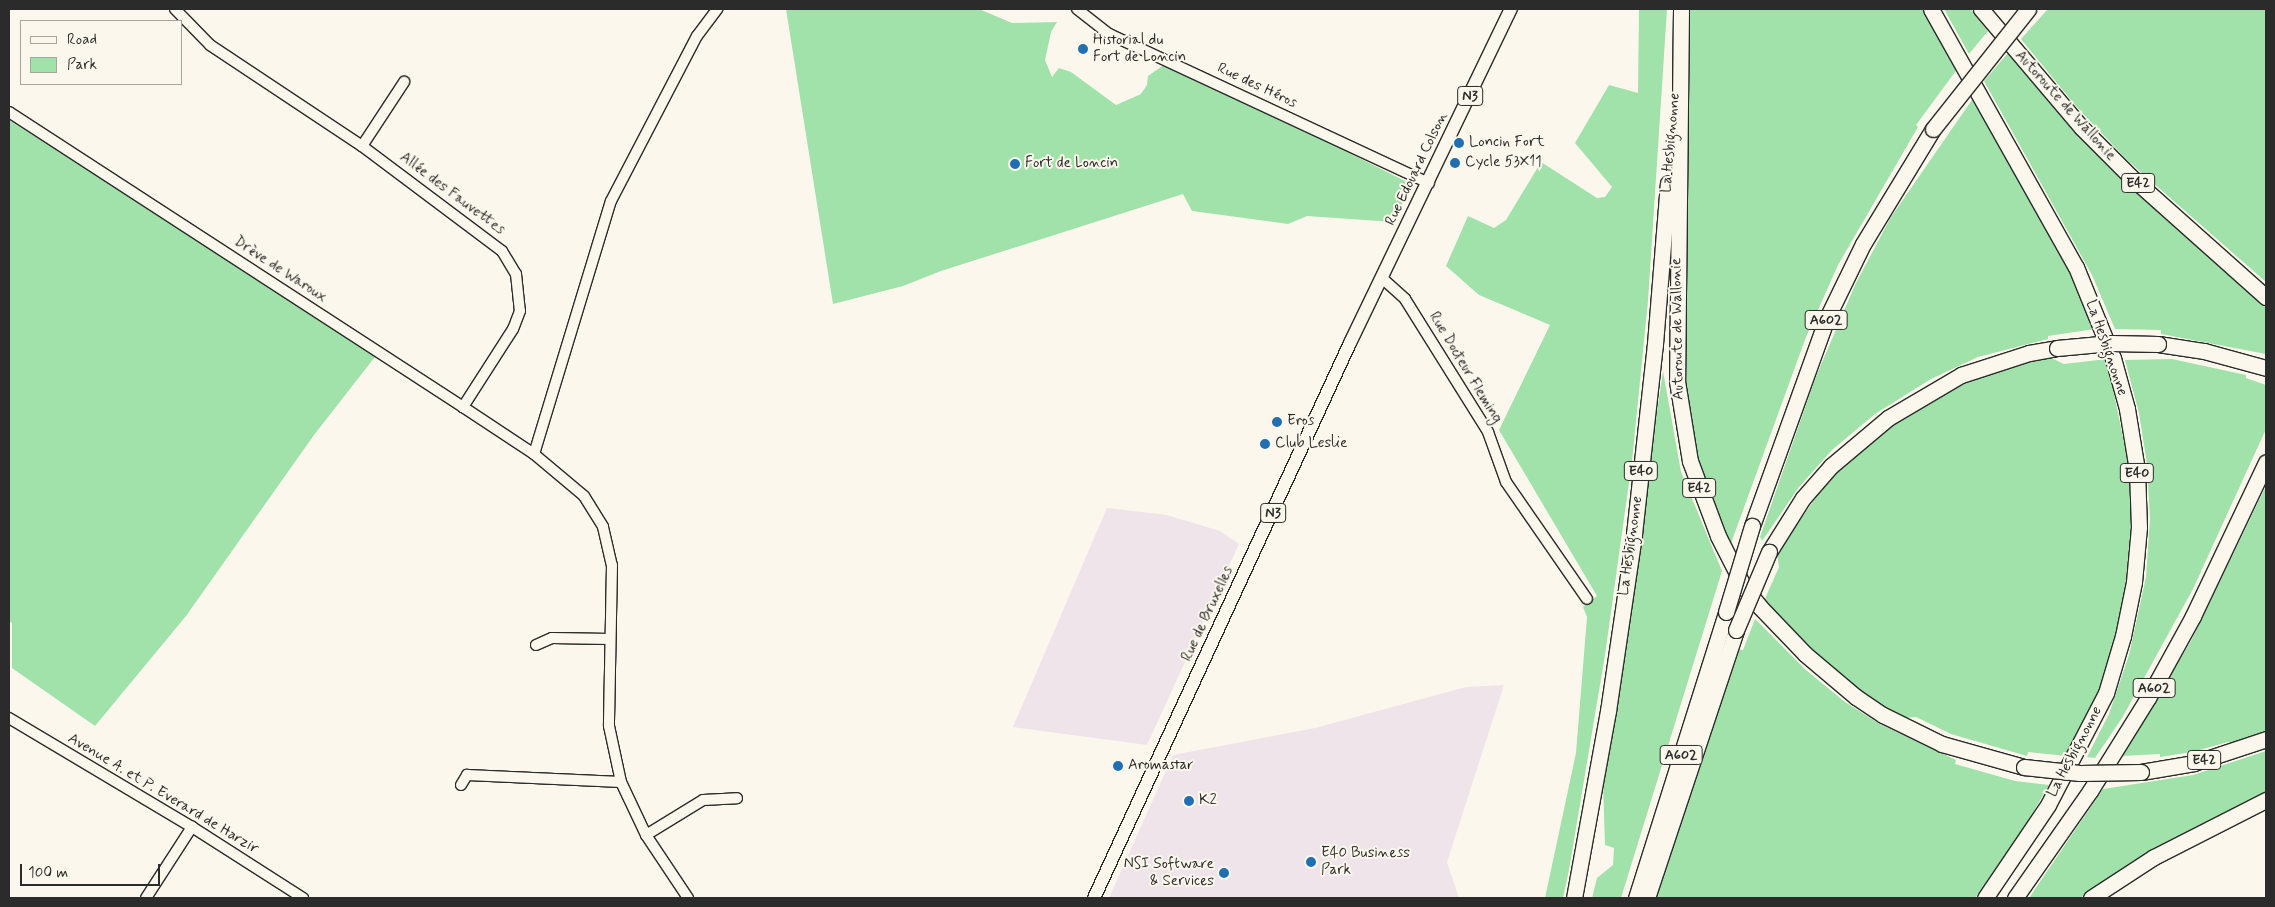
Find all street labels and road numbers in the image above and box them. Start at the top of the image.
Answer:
street label: Autoroute de Wallonie [2012,49,2118,163]
street label: Rue des Héros [1214,60,1300,112]
road number: N3 [1456,84,1484,108]
street label: La Hesbignonne [1658,91,1684,195]
street label: Rue Edouard Colson [1382,110,1452,228]
street label: Allée des Fauvettes [397,150,507,238]
road number: E42 [2120,172,2156,194]
street label: Drève de Waroux [230,233,330,307]
street label: Autoroute de Wallonie [1668,260,1688,398]
street label: La Hesbignonne [2081,297,2131,399]
street label: Rue Docteur Fleming [1424,307,1506,429]
road number: A602 [1804,308,1848,332]
road number: E40 [1624,460,1658,482]
road number: E40 [2120,462,2154,484]
road number: E42 [1682,476,1716,499]
street label: La Hesbignonne [1615,494,1647,598]
road number: N3 [1259,502,1287,524]
street label: Rue de Bruxelles [1178,564,1238,664]
road number: A602 [2132,676,2176,700]
street label: La Hesbignonne [2043,702,2107,802]
street label: Avenue A. et P. Everard de Harzir [65,730,261,858]
road number: A602 [1658,744,1704,766]
road number: E42 [2186,748,2222,772]

